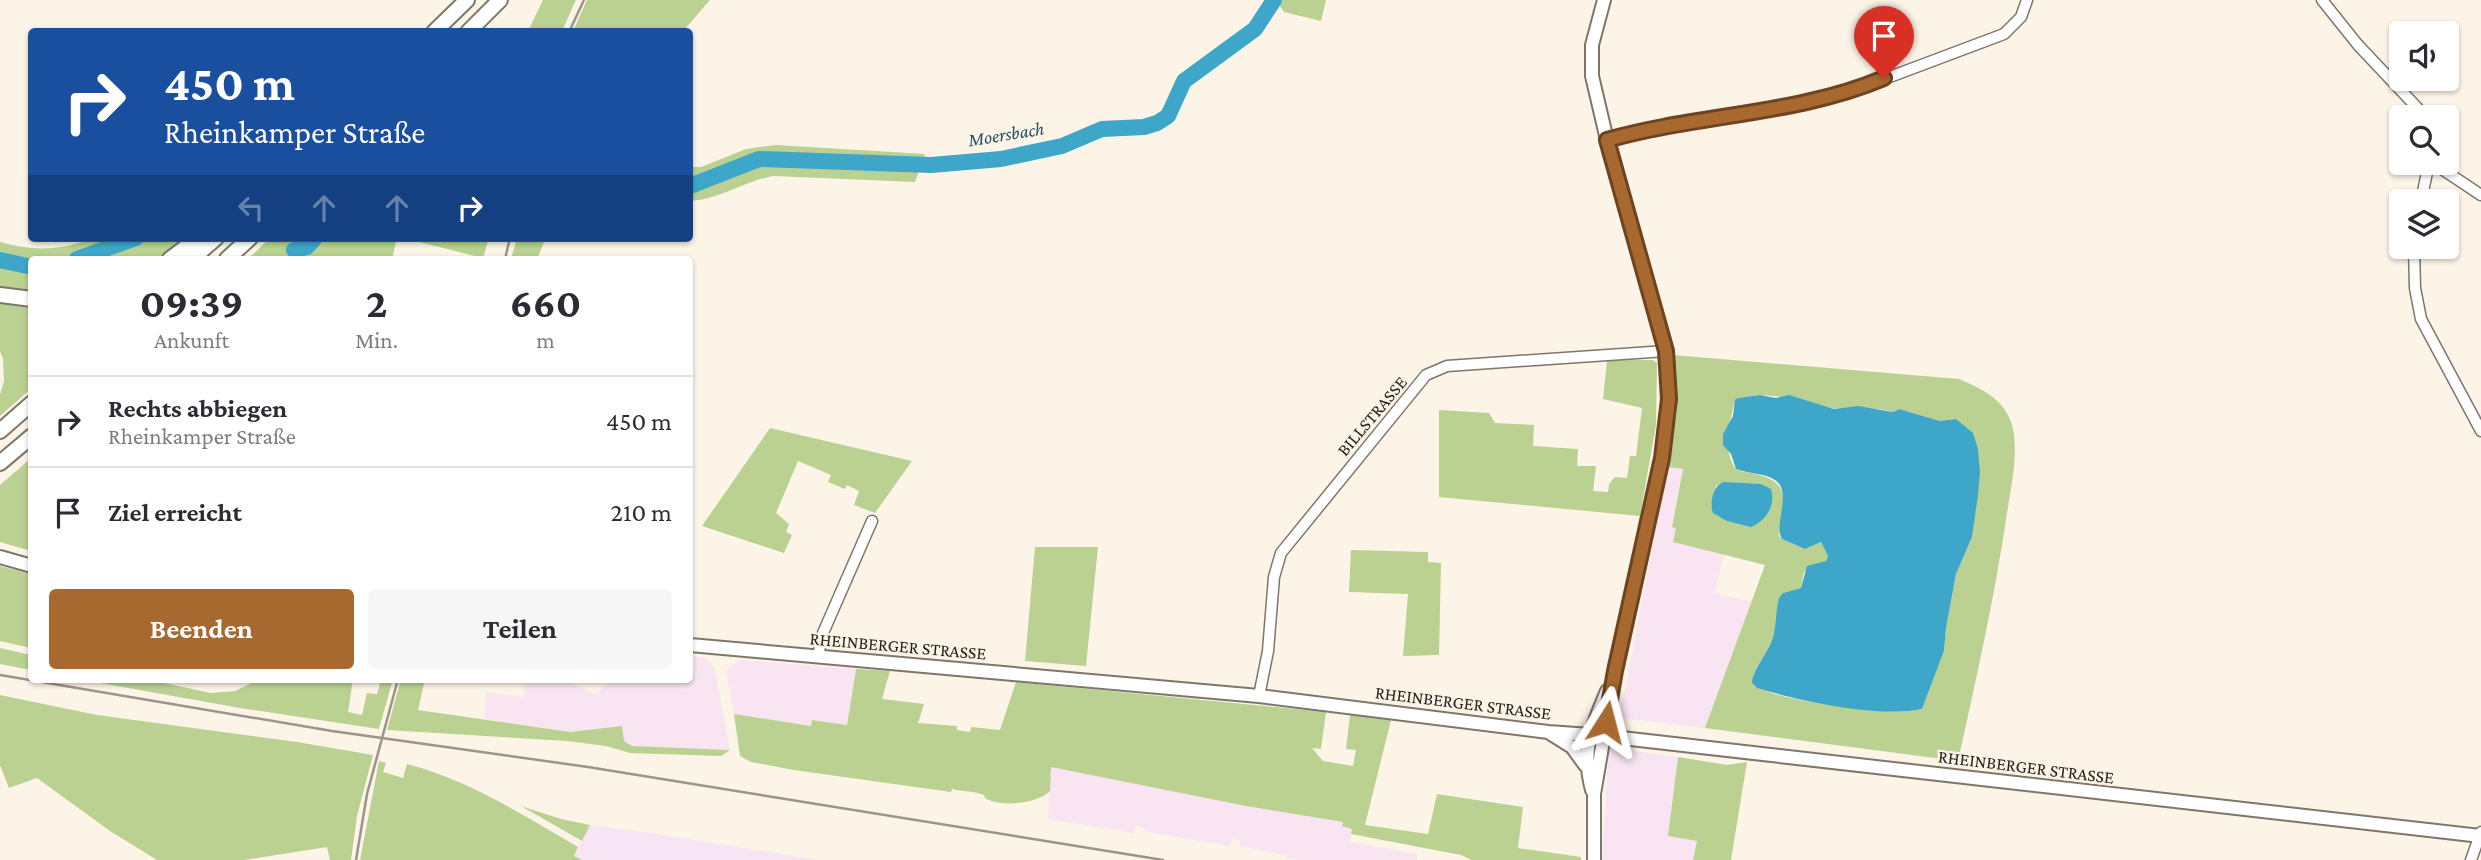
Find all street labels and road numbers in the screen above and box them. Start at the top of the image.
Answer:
street label: BILLSTRASSE [1333,372,1411,460]
street label: RHEINBERGER STRASSE [809,628,987,664]
street label: RHEINBERGER STRASSE [1374,682,1552,724]
street label: RHEINBERGER STRASSE [1937,746,2115,788]

